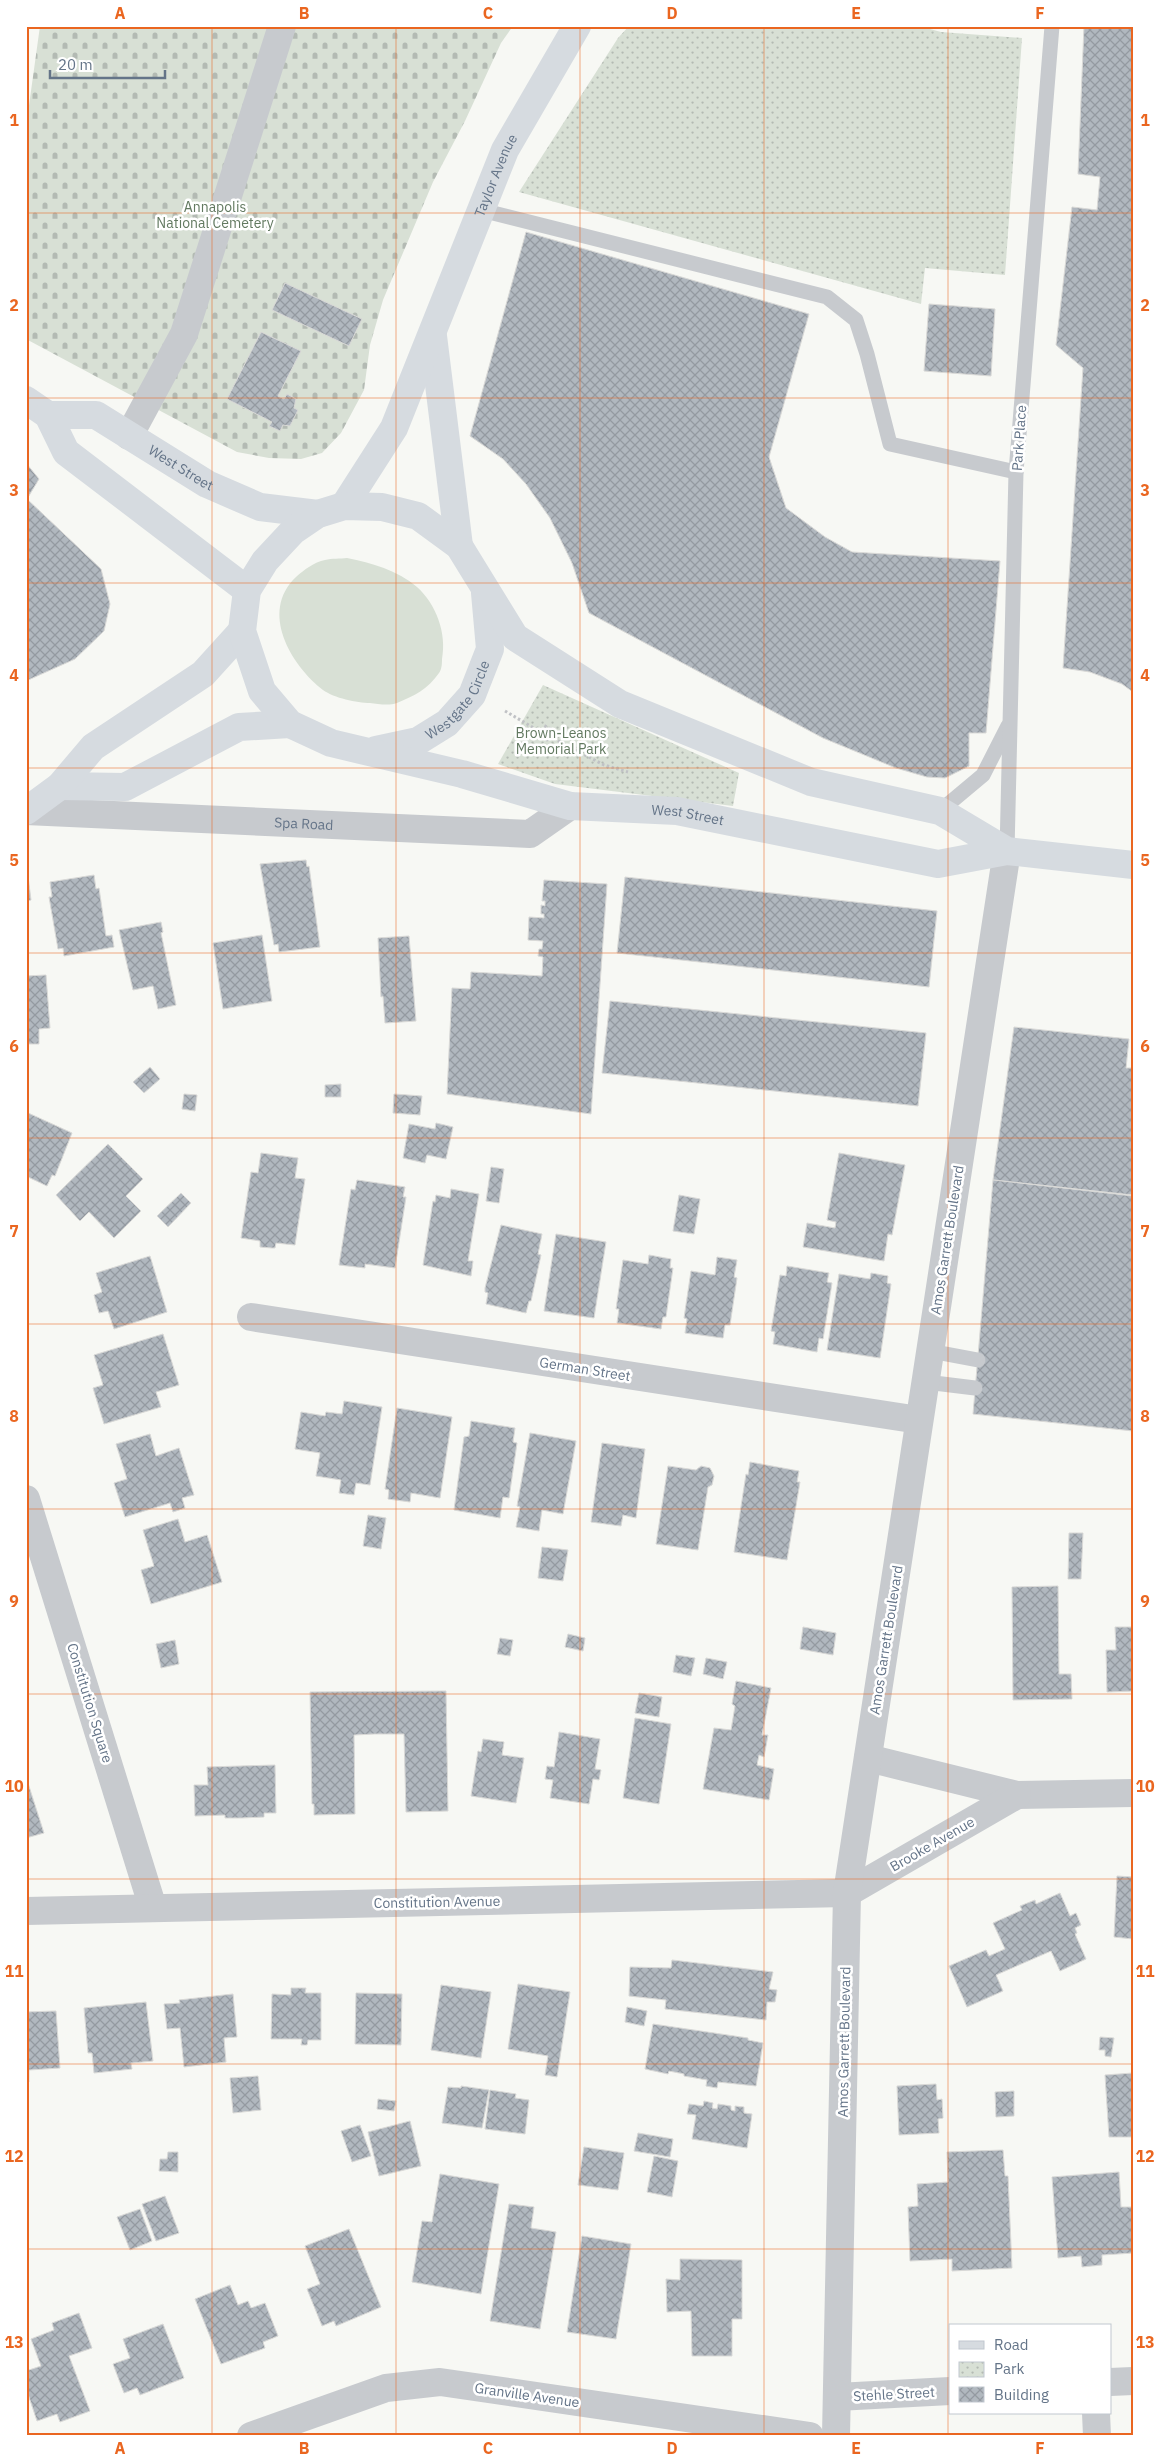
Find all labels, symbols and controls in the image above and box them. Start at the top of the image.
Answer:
text: A [115,3,126,23]
text: B [299,3,310,23]
text: C [483,3,493,23]
text: D [666,3,678,23]
text: E [851,3,861,23]
text: F [1035,3,1045,23]
scale bar [50,48,165,80]
text: 20 m [58,55,93,74]
text: 1 [9,110,19,130]
text: 1 [1140,110,1150,130]
street label: Taylor Avenue [470,130,522,219]
park label: Annapolis National Cemetery [156,198,274,232]
text: 2 [9,295,19,315]
text: 2 [1140,295,1150,315]
street label: Park Place [1008,404,1030,472]
street label: West Street [145,441,216,495]
text: 3 [9,480,19,500]
text: 3 [1140,480,1150,500]
street label: Westgate Circle [422,658,494,743]
text: 4 [9,665,19,685]
text: 4 [1140,665,1150,685]
park label: Brown-Leanos Memorial Park [516,724,607,758]
street label: West Street [651,801,726,829]
street label: Spa Road [274,813,334,834]
text: 5 [9,850,19,870]
text: 5 [1140,850,1150,870]
text: 6 [9,1036,19,1056]
text: 6 [1140,1036,1150,1056]
street label: Amos Garrett Boulevard [926,1164,968,1316]
text: 7 [9,1221,19,1241]
text: 7 [1140,1221,1150,1241]
street label: German Street [538,1353,632,1385]
text: 8 [9,1406,19,1426]
text: 8 [1140,1406,1150,1426]
street label: Amos Garrett Boulevard [865,1564,907,1716]
text: 9 [9,1591,19,1611]
text: 9 [1140,1591,1150,1611]
street label: Constitution Square [63,1641,117,1765]
text: 10 [4,1776,24,1796]
text: 10 [1135,1776,1155,1796]
street label: Brooke Avenue [886,1812,978,1875]
street label: Constitution Avenue [373,1892,501,1912]
text: 11 [4,1961,24,1981]
text: 11 [1135,1961,1155,1981]
street label: Amos Garrett Boulevard [834,1966,854,2118]
text: 12 [4,2146,24,2166]
text: 12 [1135,2146,1155,2166]
legend [949,2324,1112,2414]
text: 13 [4,2332,24,2352]
text: 13 [1135,2332,1155,2352]
text: Road [994,2335,1029,2354]
text: Park [994,2359,1024,2378]
street label: Granville Avenue [473,2379,581,2411]
street label: Stehle Street [853,2383,935,2405]
text: Building [994,2385,1049,2404]
text: A [115,2438,126,2458]
text: B [299,2438,310,2458]
text: C [483,2438,493,2458]
text: D [666,2438,678,2458]
text: E [851,2438,861,2458]
text: F [1035,2438,1045,2458]

